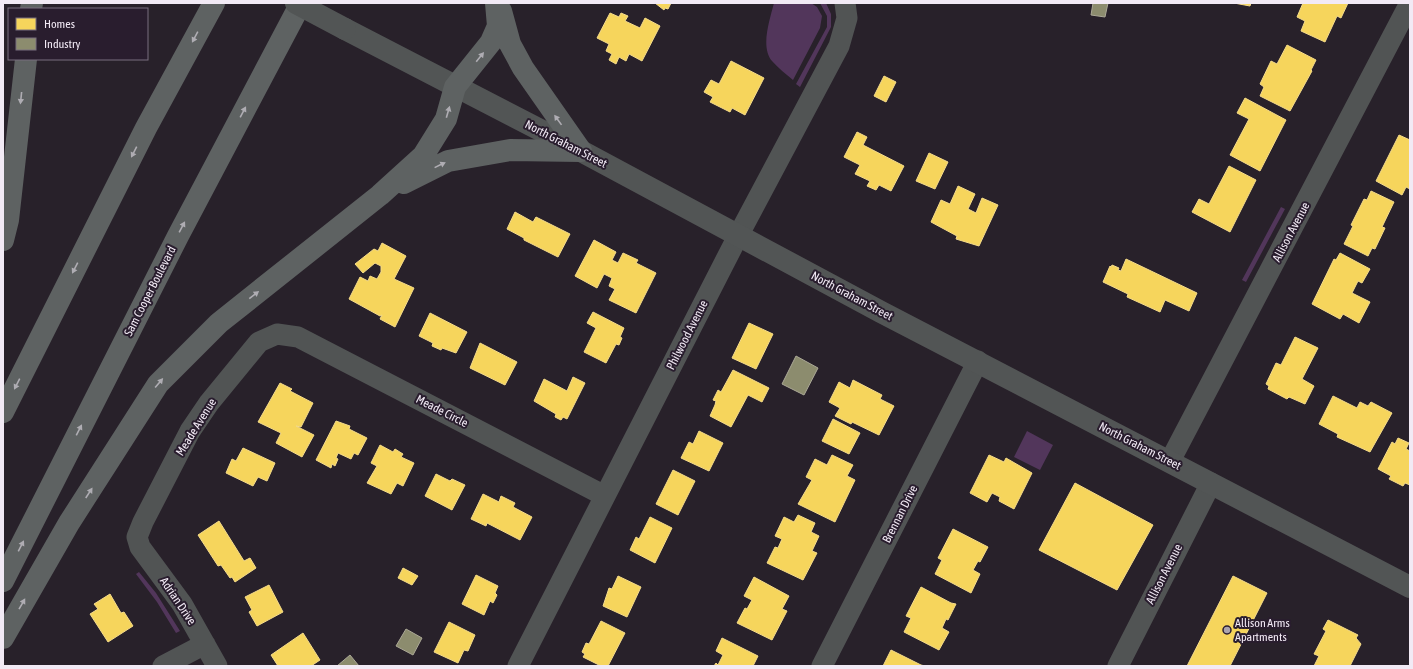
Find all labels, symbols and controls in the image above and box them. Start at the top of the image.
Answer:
legend [8,8,148,60]
text: Homes [44,17,75,31]
one-way arrow [192,31,199,43]
text: Industry [44,37,81,51]
one-way arrow [475,52,484,63]
one-way arrow [18,92,25,104]
one-way arrow [240,106,246,118]
one-way arrow [445,106,451,118]
one-way arrow [554,114,562,125]
street label: North Graham Street [523,117,610,171]
one-way arrow [131,146,137,158]
one-way arrow [434,162,446,168]
street label: Allison Avenue [1269,200,1313,264]
one-way arrow [179,221,186,232]
street label: Sam Cooper Boulevard [121,244,179,338]
one-way arrow [72,262,79,274]
street label: North Graham Street [809,269,896,324]
one-way arrow [248,290,259,299]
street label: Philwood Avenue [663,298,711,372]
one-way arrow [14,378,20,390]
one-way arrow [155,378,164,389]
street label: Meade Circle [414,392,470,430]
street label: Meade Avenue [173,396,219,458]
street label: North Graham Street [1097,419,1184,473]
one-way arrow [76,424,82,436]
street label: Brennan Drive [880,483,920,545]
one-way arrow [85,487,93,498]
one-way arrow [17,540,24,552]
street label: Allison Avenue [1143,542,1185,606]
street label: Adrian Drive [157,575,199,627]
one-way arrow [19,598,26,610]
place label: Allison Arms Apartments [1235,616,1290,644]
marker: Allison Arms Apartments [1222,625,1232,635]

